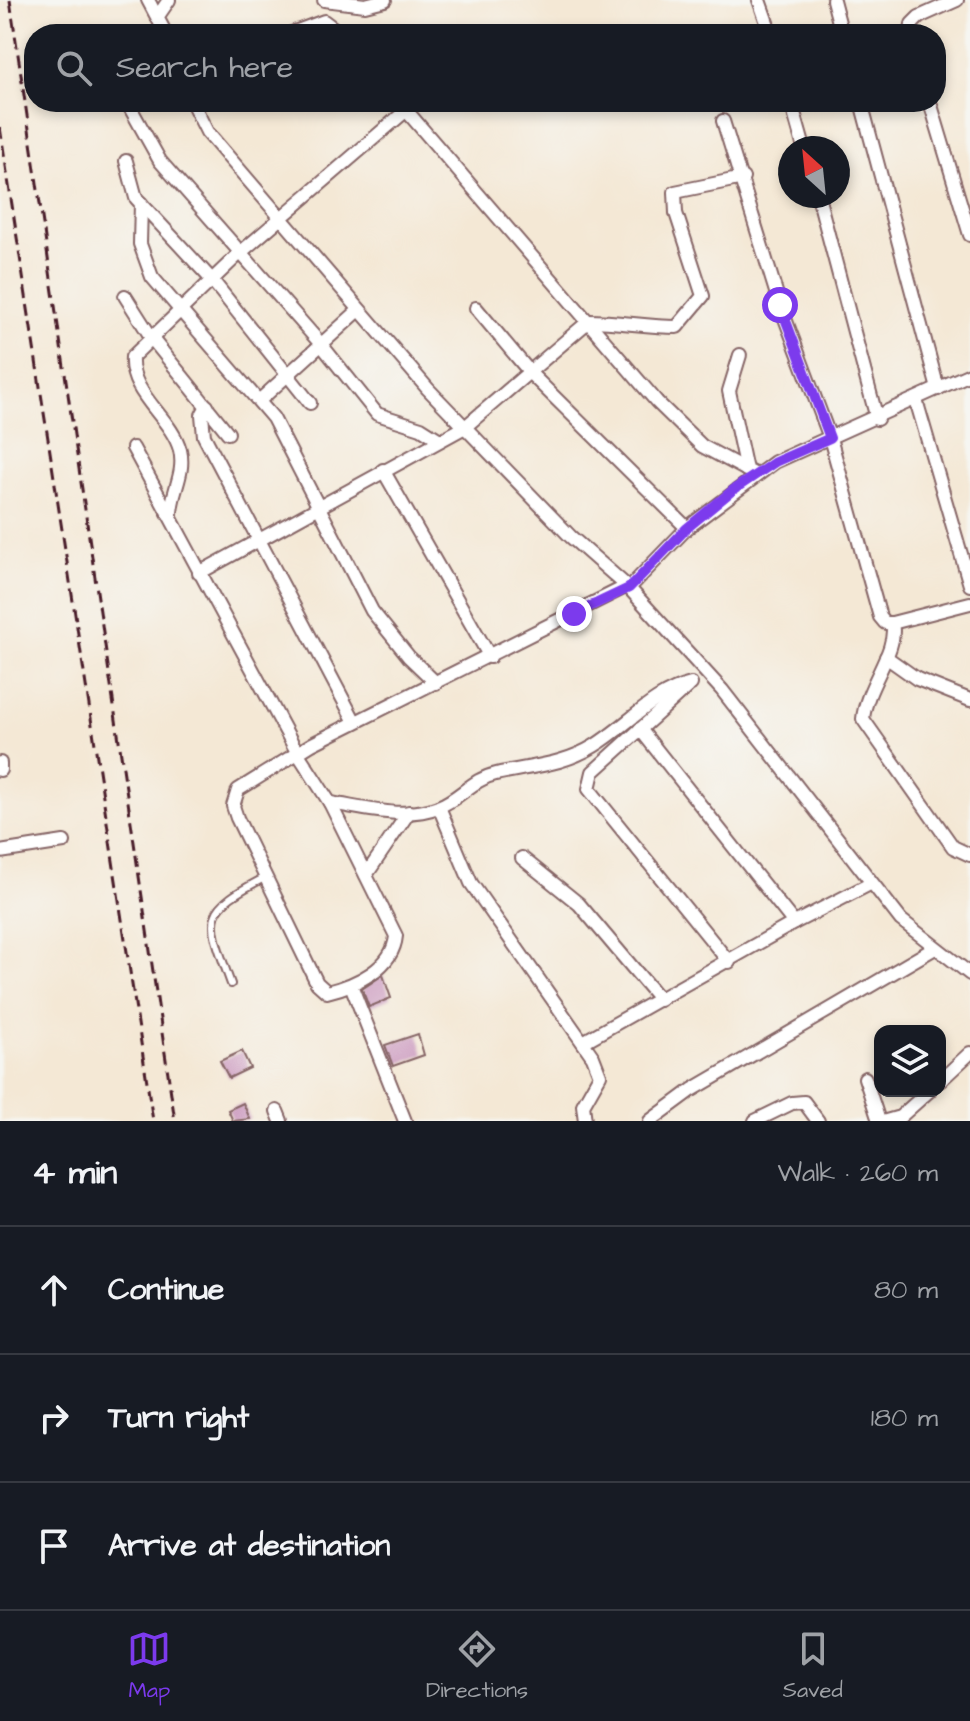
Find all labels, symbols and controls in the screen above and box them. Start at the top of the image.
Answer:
search box [24,24,946,112]
icon: search [52,46,96,90]
text: Search here [116,47,293,89]
north arrow [778,136,850,208]
route start [762,287,798,323]
route end [556,596,592,632]
map controls [874,1025,946,1097]
button: layers [874,1025,946,1097]
text: 4 min [32,1149,117,1197]
text: Walk · 260 m [778,1155,938,1191]
icon: ahead [32,1268,76,1312]
text: Continue [108,1269,224,1311]
text: 80 m [874,1272,938,1308]
icon: right [32,1396,76,1440]
text: Turn right [108,1397,249,1439]
text: 180 m [871,1400,938,1436]
icon: arrive [32,1524,76,1568]
text: Arrive at destination [108,1525,390,1567]
tab: Map [127,1627,171,1706]
tab: Directions [426,1627,528,1706]
tab: Saved [783,1627,843,1706]

